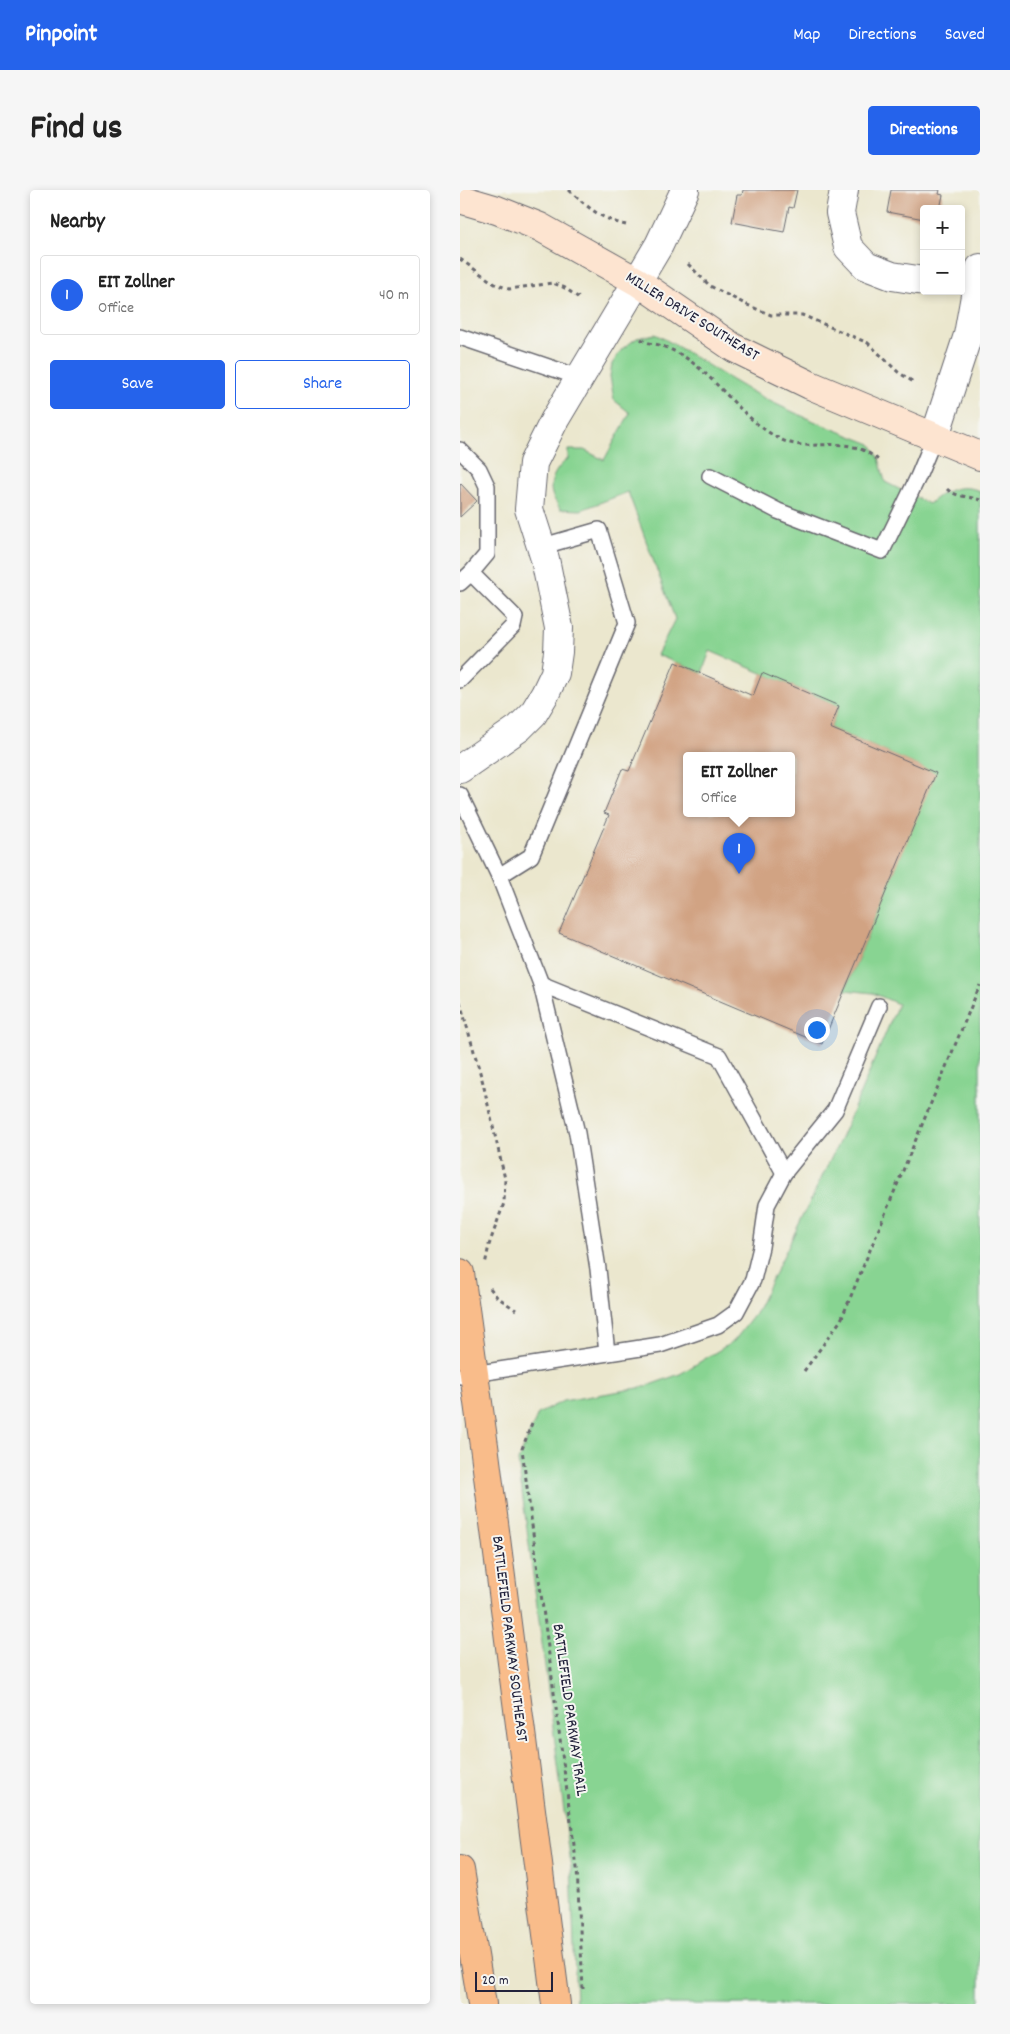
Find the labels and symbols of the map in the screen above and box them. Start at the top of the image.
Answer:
street label: MILLER DRIVE SOUTHEAST [621,267,764,368]
pin: 1 [723,833,755,874]
your location [804,1017,830,1043]
street label: BATTLEFIELD PARKWAY SOUTHEAST [485,1535,533,1744]
street label: BATTLEFIELD PARKWAY TRAIL [546,1622,593,1798]
scale bar [475,1969,552,1992]

